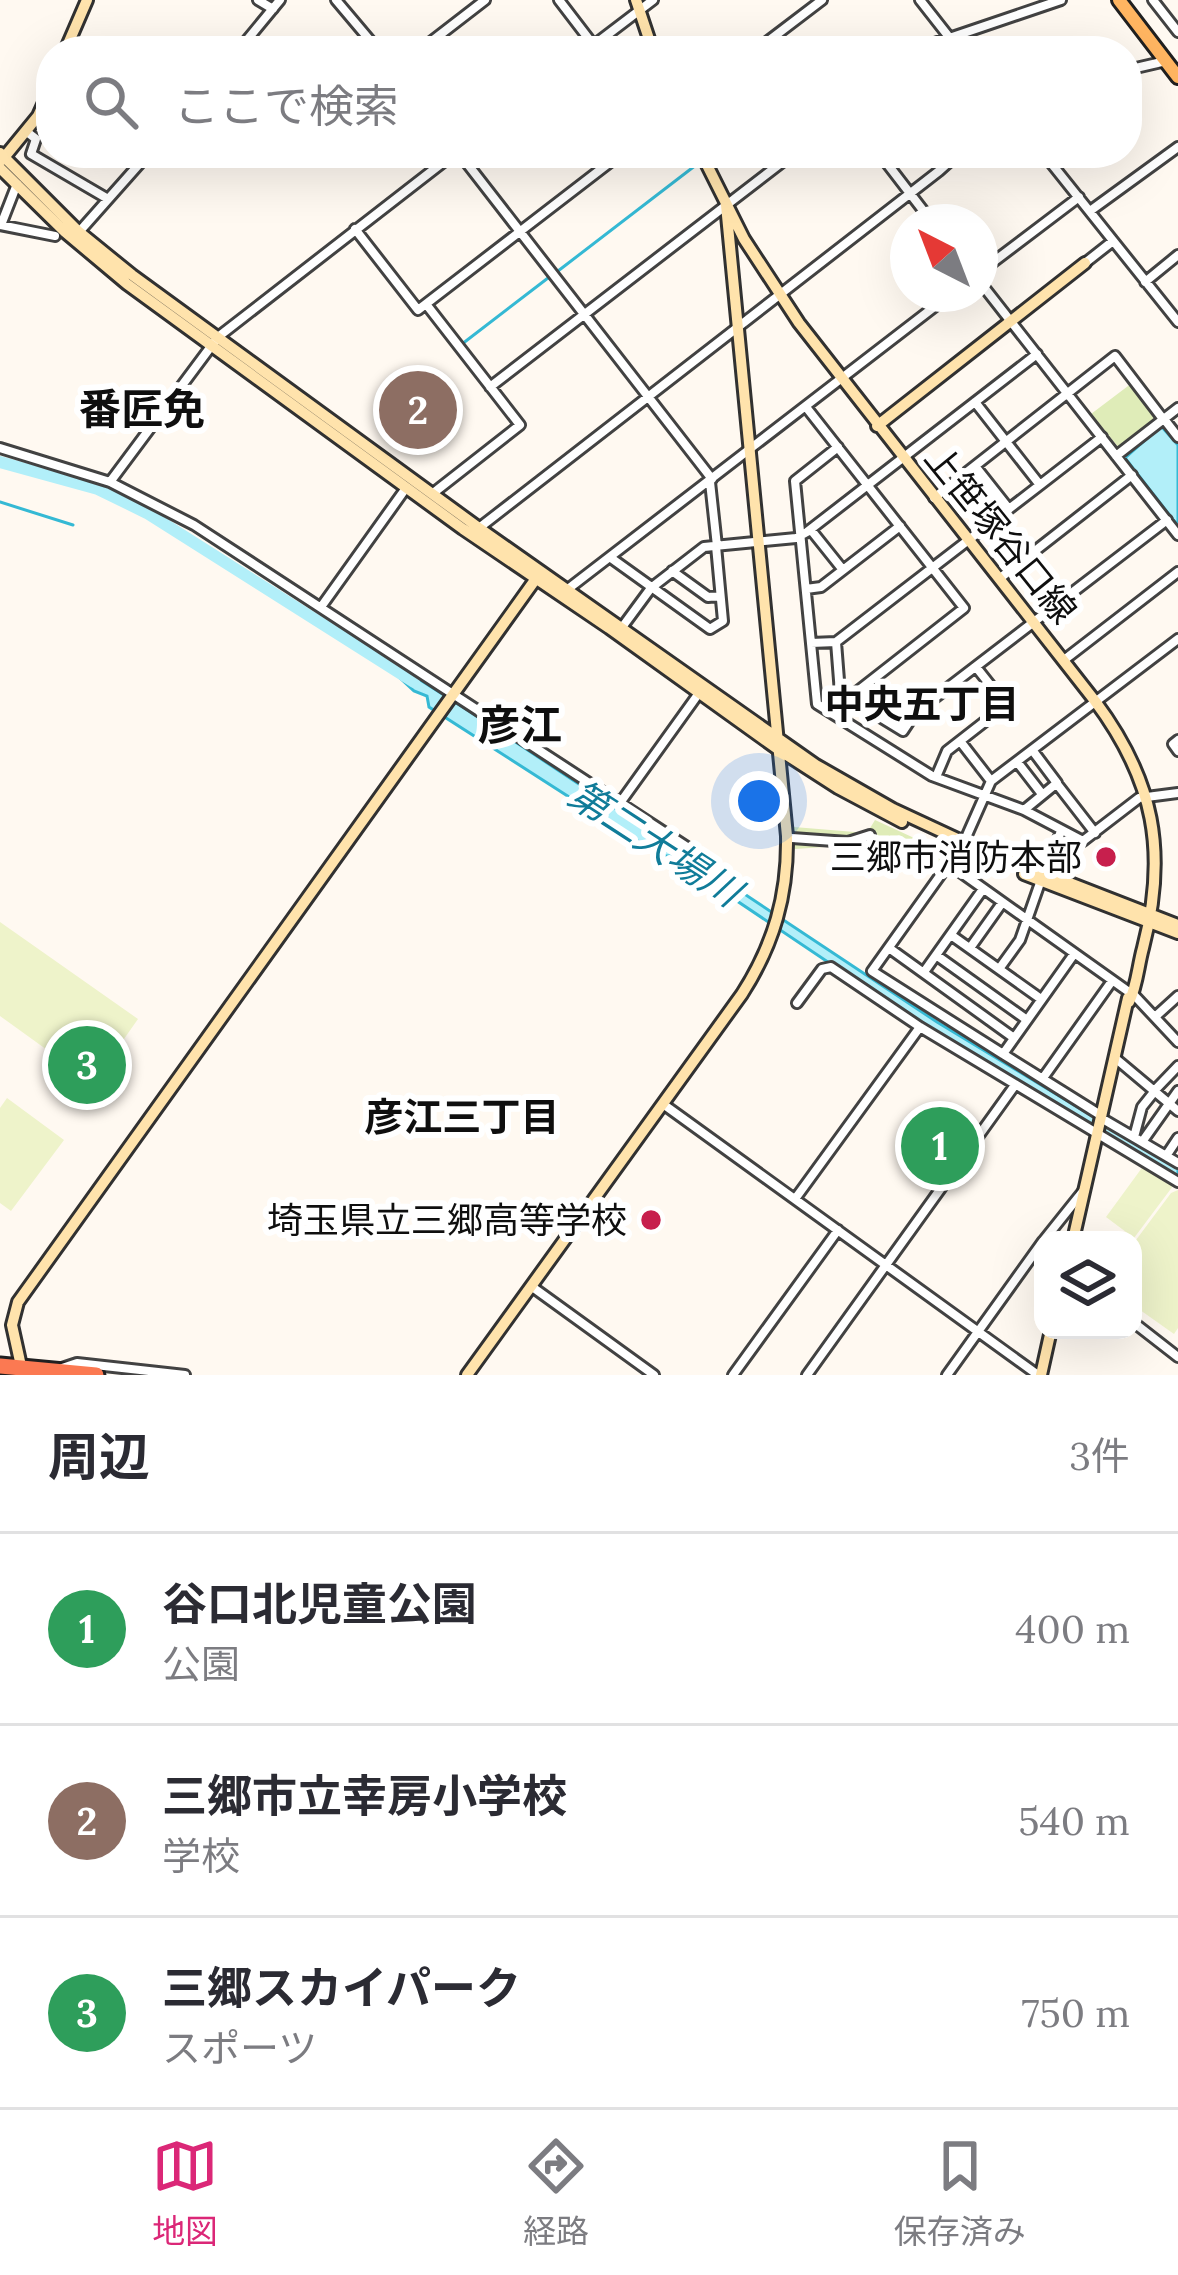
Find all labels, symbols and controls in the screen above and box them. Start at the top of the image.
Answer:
search box [36,36,1142,168]
icon: search [78,69,144,135]
text: ここで検索 [174,77,399,134]
north arrow [890,204,998,312]
pin: 2 [379,365,457,455]
district label: 番匠免 [79,382,205,436]
street label: 上笹塚谷口線 [915,436,1087,632]
district label: 中央五丁目 [824,679,1020,729]
district label: 彦江 [478,698,562,752]
water label: 第二大場川 [560,769,754,919]
your location [729,771,789,831]
place label: 三郷市消防本部 [830,834,1082,880]
marker: 三郷市消防本部 [1093,844,1119,870]
pin: 3 [48,1020,126,1110]
district label: 彦江三丁目 [364,1092,560,1142]
pin: 1 [901,1101,979,1191]
place label: 埼玉県立三郷高等学校 [267,1197,627,1243]
marker: 埼玉県立三郷高等学校 [638,1207,664,1233]
map controls [1034,1231,1142,1339]
button: layers [1034,1231,1142,1339]
text: 周辺 [48,1424,150,1489]
text: 3件 [1069,1431,1130,1481]
text: 谷口北児童公園 [162,1575,477,1632]
text: 1 [79,1604,95,1654]
text: 400 m [1015,1604,1130,1654]
text: 公園 [162,1639,240,1689]
text: 三郷市立幸房小学校 [162,1767,567,1824]
text: 2 [77,1796,97,1846]
text: 540 m [1018,1796,1130,1846]
text: 学校 [162,1831,240,1881]
text: 三郷スカイパーク [162,1959,521,2016]
text: 3 [76,1988,98,2038]
text: 750 m [1021,1988,1130,2038]
text: スポーツ [162,2023,317,2073]
tab: 地図 [152,2133,218,2253]
tab: 経路 [523,2133,589,2253]
tab: 保存済み [894,2133,1026,2253]

